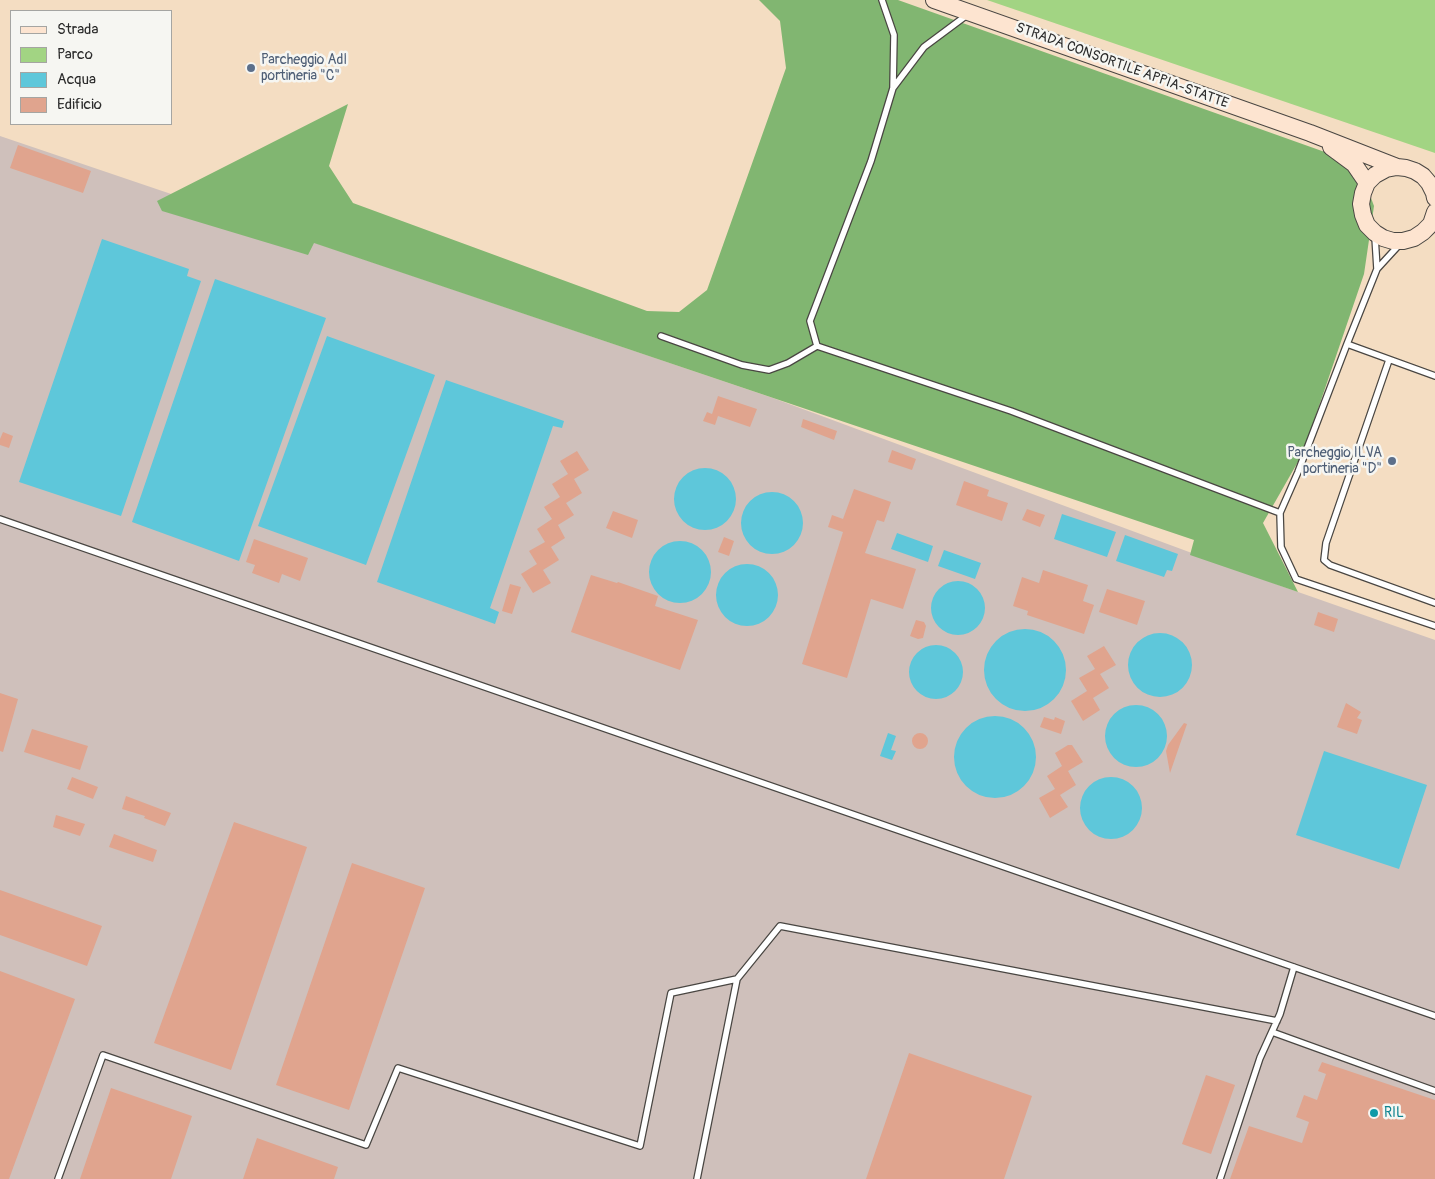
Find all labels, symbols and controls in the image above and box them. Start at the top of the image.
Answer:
legend [10,10,172,125]
text: Strada [57,20,98,39]
street label: STRADA CONSORTILE APPIA-STATTE [1013,20,1231,112]
text: Parco [57,45,93,64]
place label: Parcheggio AdI portineria "C" [261,52,347,84]
marker: Parcheggio AdI portineria "C" [245,62,257,74]
text: Acqua [57,70,96,89]
text: Edificio [57,95,102,114]
place label: Parcheggio ILVA portineria "D" [1287,445,1382,478]
marker: Parcheggio ILVA portineria "D" [1386,455,1398,467]
place label: RIL [1384,1105,1404,1121]
marker: RIL [1368,1107,1380,1119]

